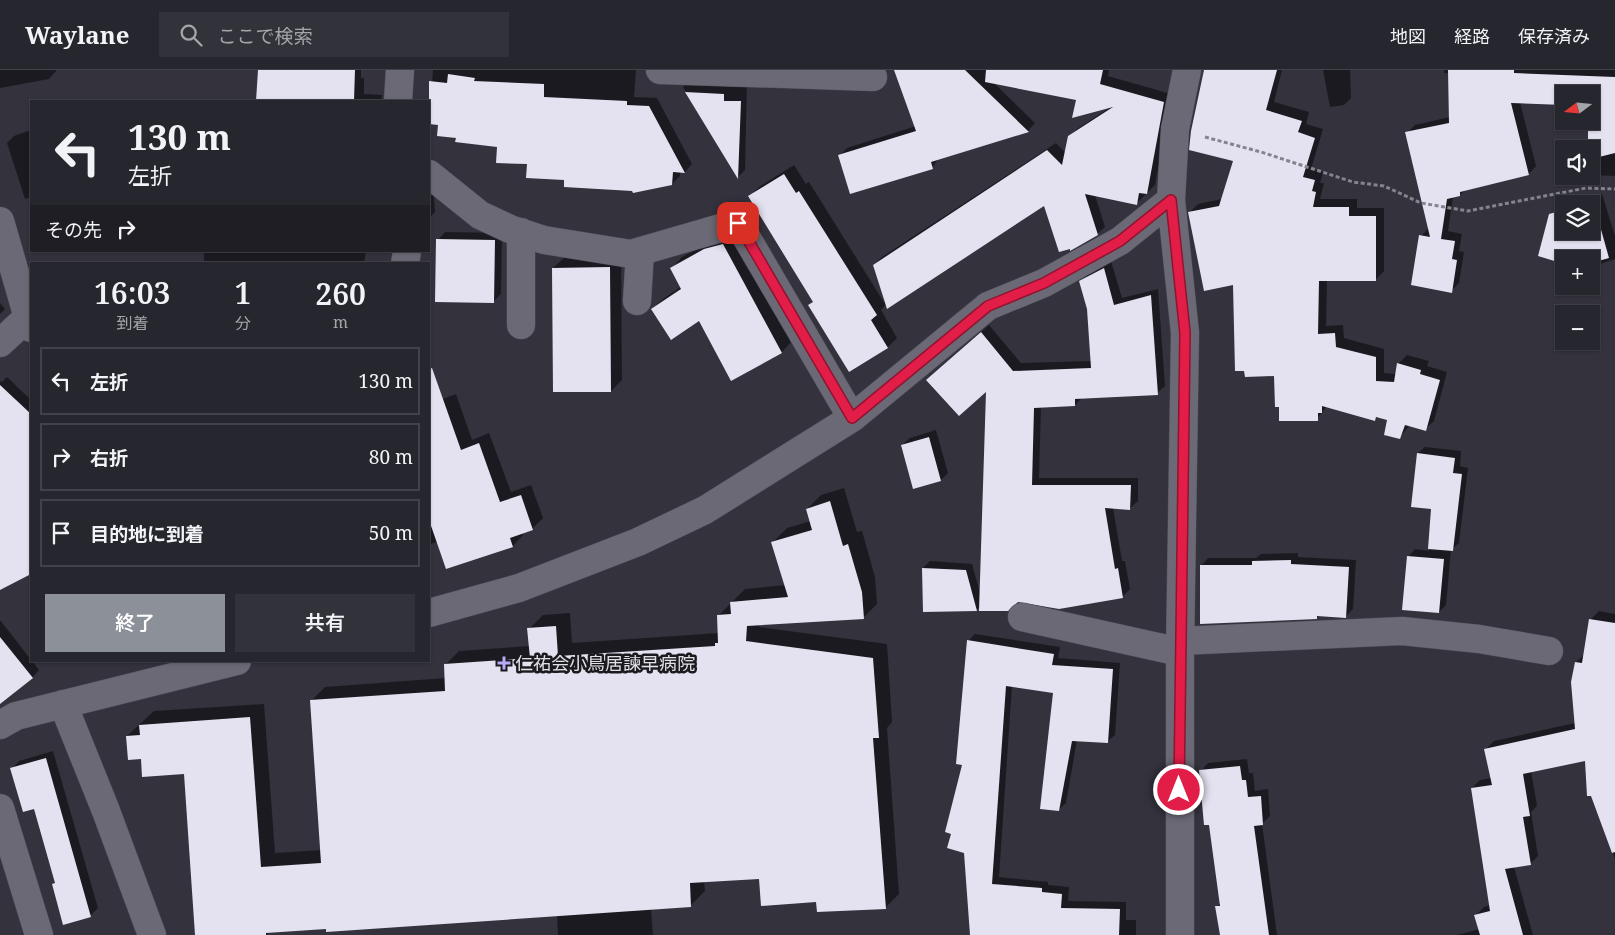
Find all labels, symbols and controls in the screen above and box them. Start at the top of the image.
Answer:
search box [159,12,509,57]
text: Waylane [25,18,129,51]
icon: search [177,21,205,49]
text: ここで検索 [217,23,312,49]
text: 地図 [1390,24,1426,48]
text: 経路 [1454,24,1490,48]
text: 保存済み [1518,24,1590,48]
north arrow [1555,85,1600,130]
map controls [1555,85,1600,350]
text: 130 m [128,113,231,160]
icon: left [45,120,110,185]
button: sound [1555,140,1600,185]
text: 左折 [128,160,172,190]
button: layers [1555,195,1600,240]
pin [717,202,759,244]
icon: arrive [724,209,752,237]
icon: right [112,215,140,243]
text: その先 [45,217,102,243]
button: + [1555,250,1600,295]
text: 16:03 [94,272,170,313]
text: 1 [234,272,251,313]
text: 260 [315,273,366,314]
button: − [1555,305,1600,350]
text: m [333,311,348,333]
text: 到着 [116,312,148,334]
text: 分 [235,312,251,334]
icon: left [47,367,75,395]
text: 130 m [358,368,413,394]
text: 左折 [90,369,128,395]
icon: right [47,443,75,471]
text: 80 m [369,444,413,470]
text: 右折 [90,445,128,471]
icon: arrive [47,519,75,547]
text: 50 m [369,520,413,546]
text: 目的地に到着 [90,521,204,547]
button: 終了 [45,594,225,652]
button: 共有 [235,594,415,652]
place label: 仁祐会小鳥居諫早病院 [515,651,695,675]
marker: 仁祐会小鳥居諫早病院 [497,656,511,670]
position arrow [1152,763,1204,815]

